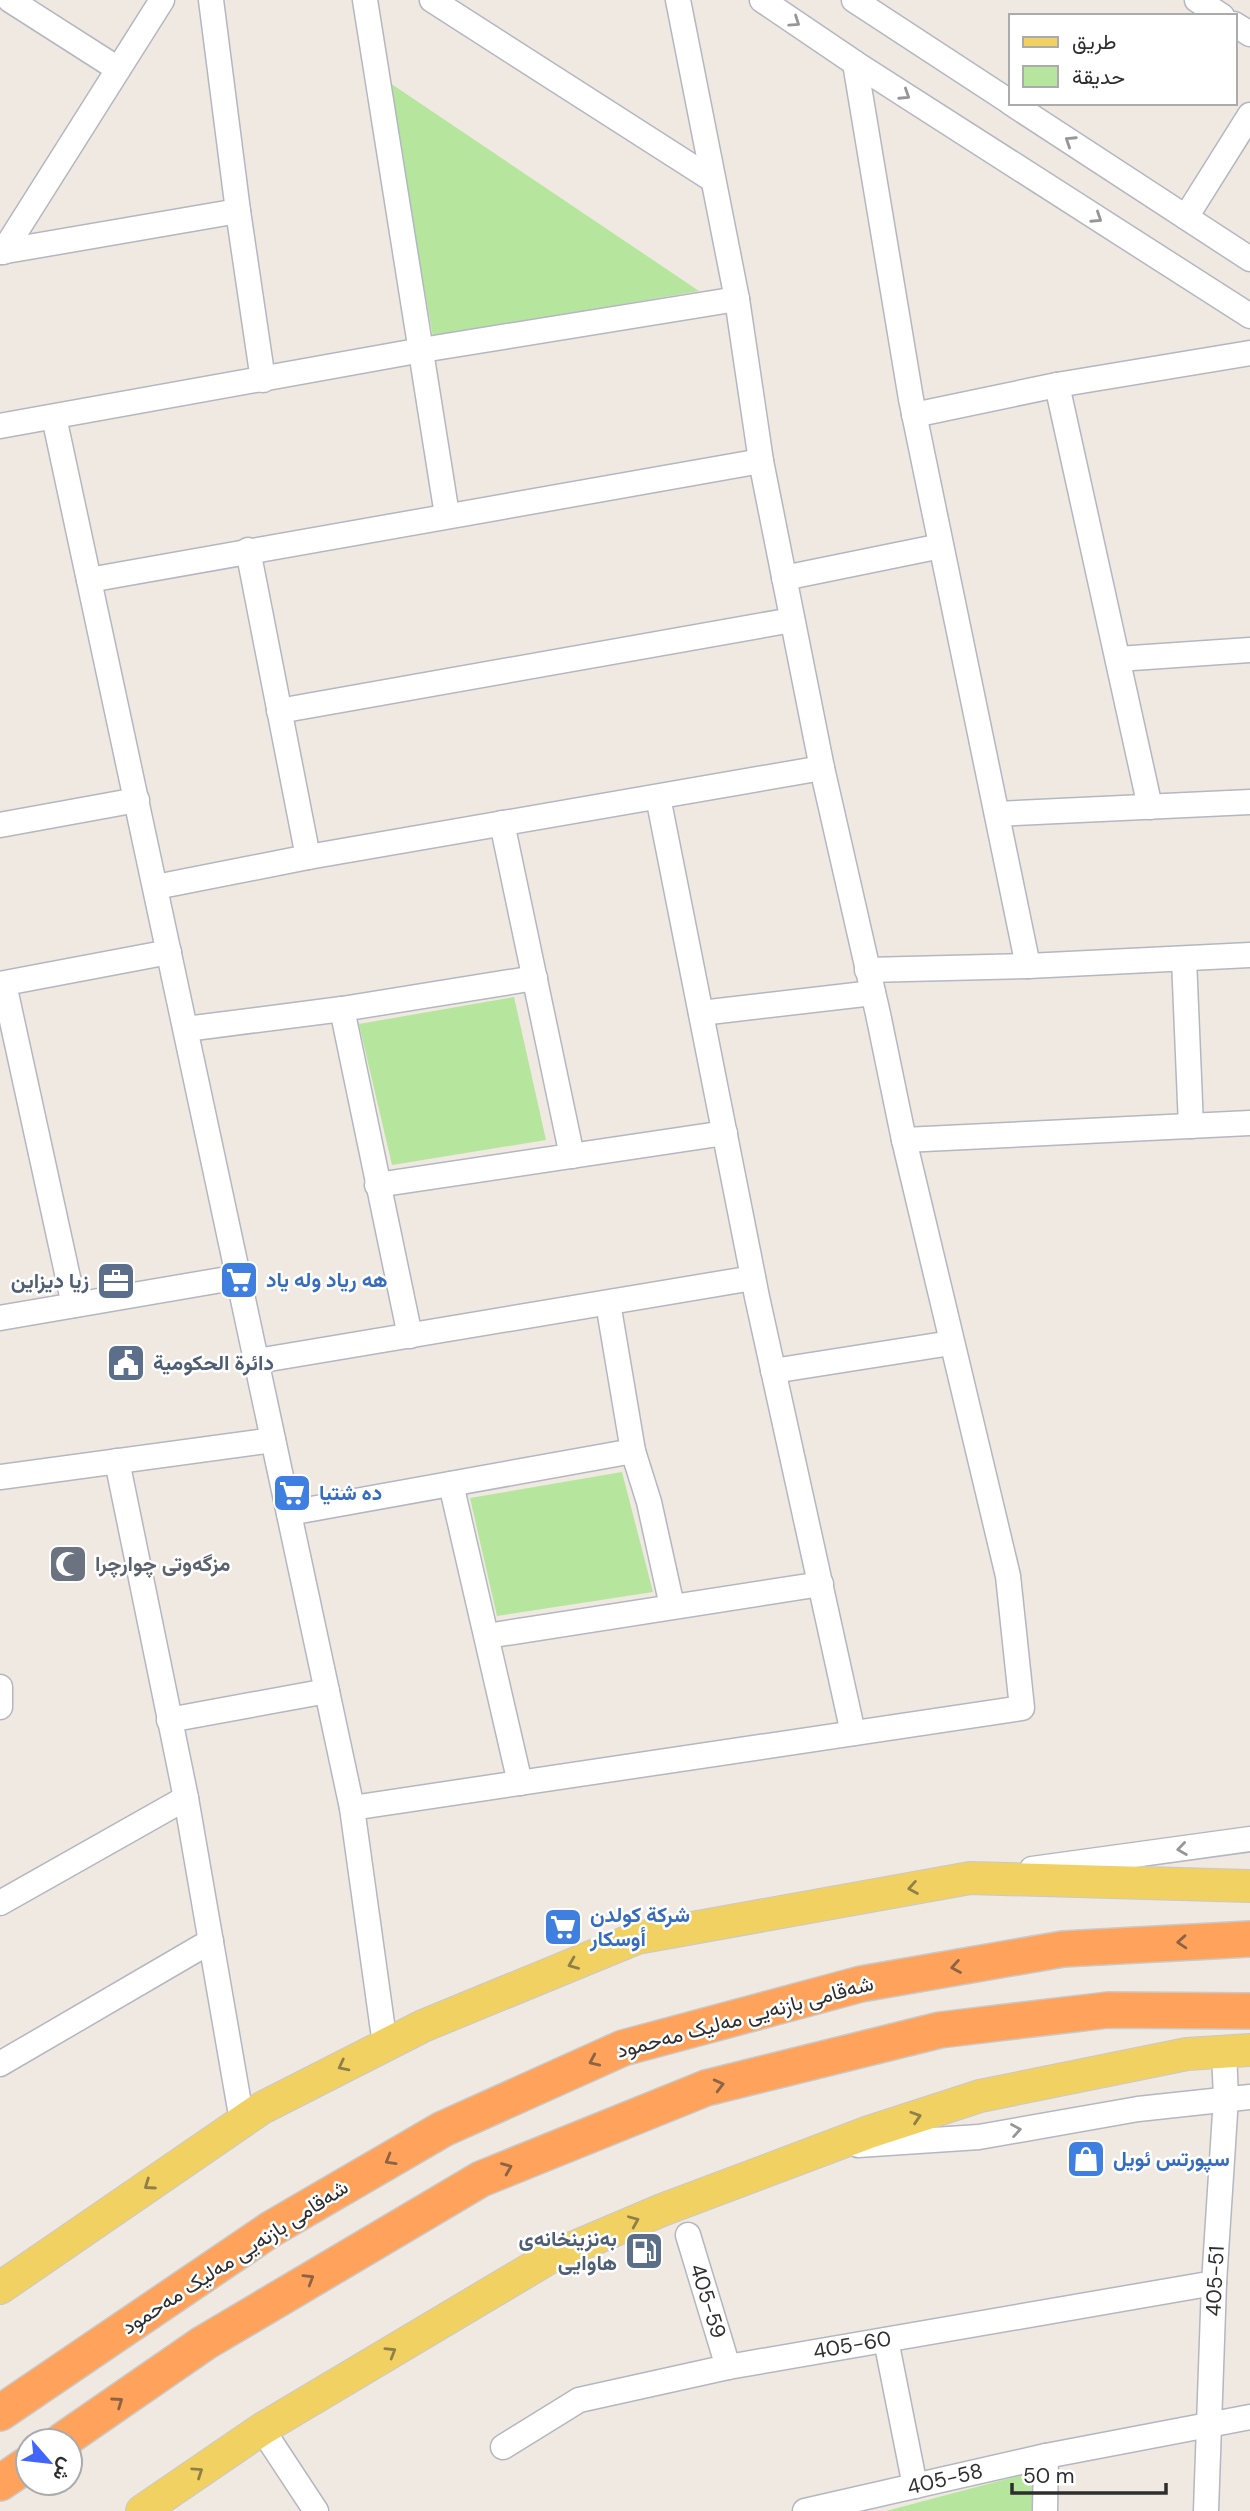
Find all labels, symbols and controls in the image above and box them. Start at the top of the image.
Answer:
one-way arrow [787,14,800,26]
legend [1009,14,1236,105]
text: طريق [1072,28,1117,56]
text: حديقة [1072,63,1125,91]
one-way arrow [898,87,911,100]
one-way arrow [1064,137,1077,150]
one-way arrow [1089,209,1102,222]
supermarket icon: هه رياد وله ياد [218,1259,260,1301]
office icon: زیا دیزاین [95,1260,137,1302]
place label: هه رياد وله ياد [266,1266,388,1294]
place label: زیا دیزاین [11,1267,89,1295]
public building icon: دائرة الحكومية [105,1342,147,1384]
place label: دائرة الحكومية [153,1349,274,1377]
supermarket icon: ده شتيا [271,1472,313,1514]
place label: ده شتيا [319,1479,382,1507]
mosque icon: مزگەوتی چوارچرا [47,1543,89,1585]
place label: مزگەوتی چوارچرا [95,1550,230,1578]
one-way arrow [1177,1841,1188,1856]
one-way arrow [907,1880,919,1895]
place label: شرکة کولدن أوسکار [589,1901,690,1953]
supermarket icon: شرکة کولدن أوسکار [542,1906,584,1948]
one-way arrow [1176,1934,1187,1949]
one-way arrow [568,1956,580,1970]
one-way arrow [950,1959,962,1974]
street label: شەقامی بازنەیی مەلیک مەحمود [613,1969,877,2065]
one-way arrow [589,2053,601,2067]
one-way arrow [338,2058,350,2072]
one-way arrow [713,2079,725,2093]
one-way arrow [910,2110,922,2125]
one-way arrow [1010,2123,1022,2138]
shop icon: سپورتس ئويل [1065,2138,1107,2180]
place label: سپورتس ئويل [1113,2145,1230,2173]
one-way arrow [384,2152,397,2165]
one-way arrow [501,2163,513,2177]
street label: شەقامی بازنەیی مەلیک مەحمود [116,2173,354,2341]
one-way arrow [144,2177,157,2189]
one-way arrow [628,2216,640,2230]
place label: بەنزینخانەی ھاوایی [518,2225,617,2277]
fuel station icon: بەنزینخانەی ھاوایی [623,2230,665,2272]
street label: 405-51 [1199,2245,1231,2317]
street label: 405-59 [683,2260,733,2342]
one-way arrow [301,2274,314,2287]
street label: 405-60 [811,2324,893,2366]
one-way arrow [384,2347,397,2360]
one-way arrow [110,2398,123,2410]
north arrow [14,2427,84,2497]
scale bar [1012,2452,1166,2496]
text: ش [47,2454,80,2486]
street label: 405-58 [904,2457,986,2501]
text: 50 m [1023,2462,1074,2490]
one-way arrow [191,2467,204,2480]

